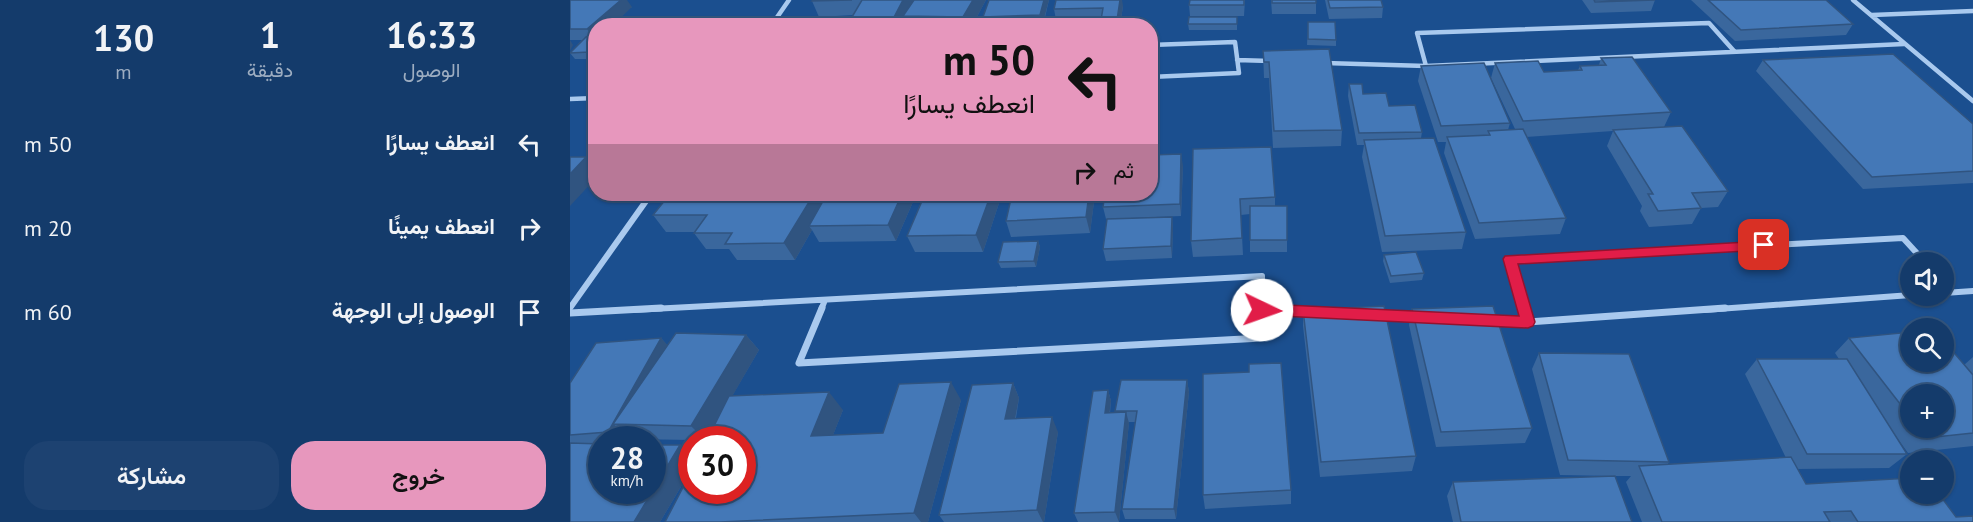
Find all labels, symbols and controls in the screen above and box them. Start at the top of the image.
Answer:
text: 1 [260,11,280,58]
text: 16:33 [386,11,477,58]
text: 130 [93,14,154,61]
text: 50 m [943,32,1035,87]
icon: left [1056,42,1134,120]
text: دقيقة [247,57,293,83]
text: الوصول [403,57,460,83]
text: m [115,59,132,85]
text: انعطف يسارًا [903,86,1035,120]
text: انعطف يسارًا [385,128,495,156]
icon: left [513,128,546,161]
text: 50 m [24,130,72,158]
icon: right [1068,156,1101,189]
text: ثم [1113,156,1134,184]
text: انعطف يمينًا [388,212,495,240]
icon: right [513,212,546,245]
text: 20 m [24,214,72,242]
pin [1738,219,1789,270]
icon: arrive [1747,228,1780,261]
map controls [1900,252,1954,504]
button: sound [1900,252,1954,306]
position arrow [1230,278,1294,342]
text: الوصول إلى الوجهة [332,296,495,324]
icon: arrive [513,296,546,329]
text: 60 m [24,298,72,326]
button: search [1900,318,1954,372]
button: + [1900,384,1954,438]
speed limit sign: 30 [678,426,756,504]
text: 28 [610,438,644,477]
button: مشاركة [24,441,279,510]
button: خروج [291,441,546,510]
button: − [1900,450,1954,504]
text: km/h [611,471,643,490]

